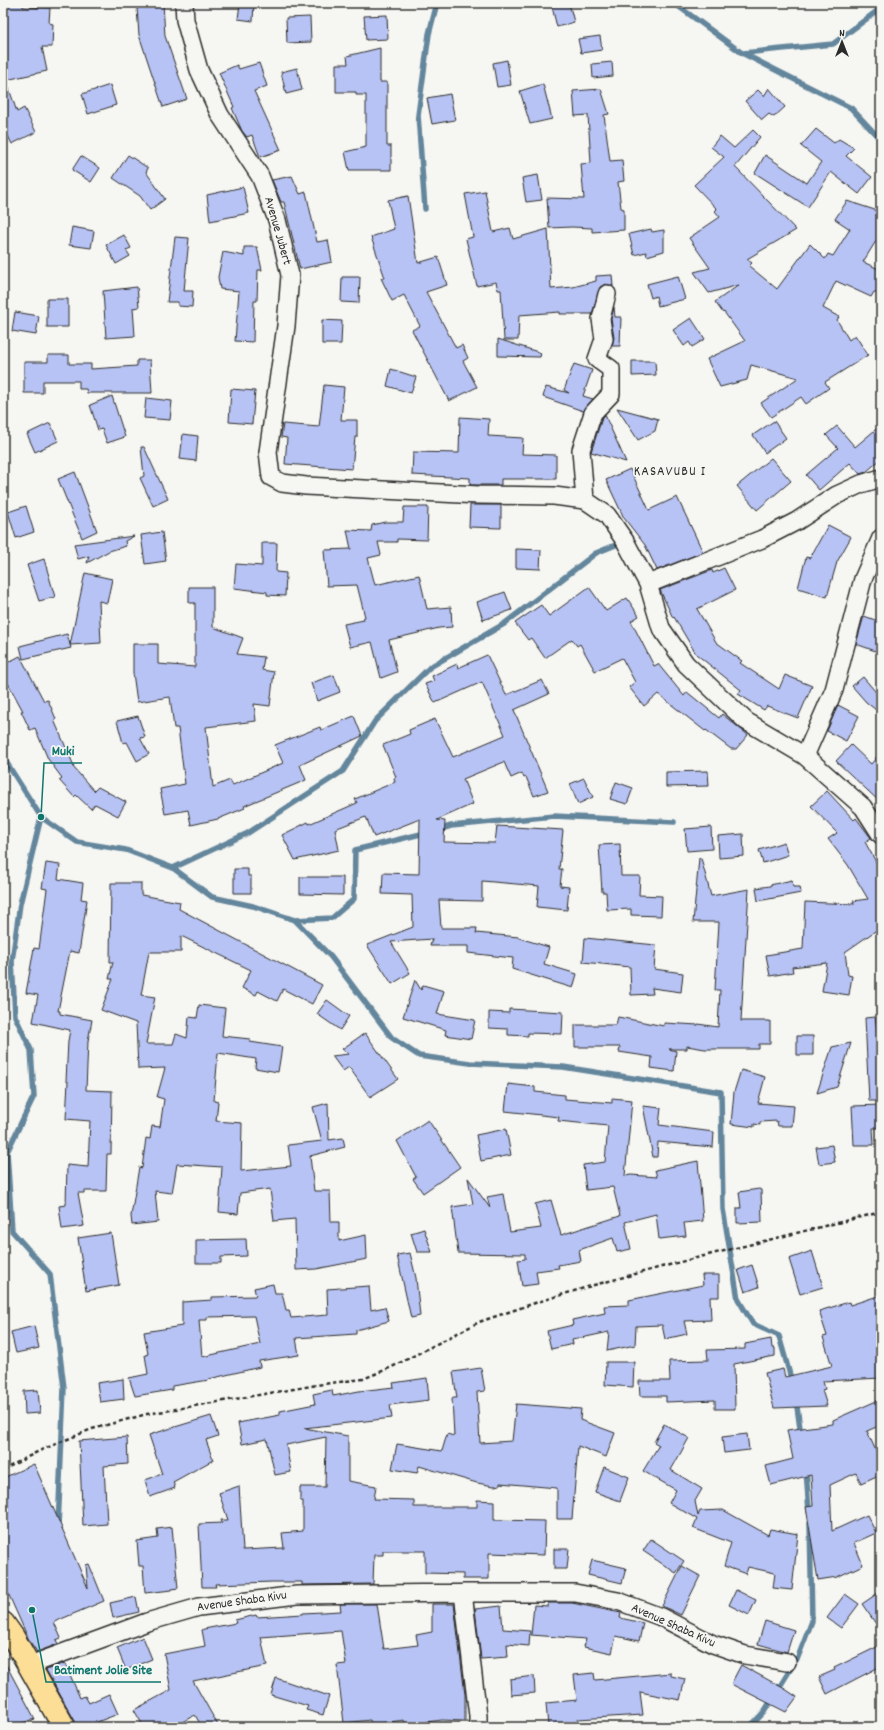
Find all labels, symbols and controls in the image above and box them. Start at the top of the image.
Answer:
north arrow [822,22,862,62]
text: N [839,26,845,42]
street label: Avenue Jubert [258,195,296,267]
district label: KASAVUBU I [634,462,706,482]
callout: Muki [44,737,82,763]
text: Muki [52,742,75,762]
street label: Avenue Shaba Kivu [196,1586,288,1618]
street label: Avenue Shaba Kivu [628,1599,718,1653]
callout: Batiment Jolie Site [46,1656,161,1682]
text: Batiment Jolie Site [54,1661,152,1681]

